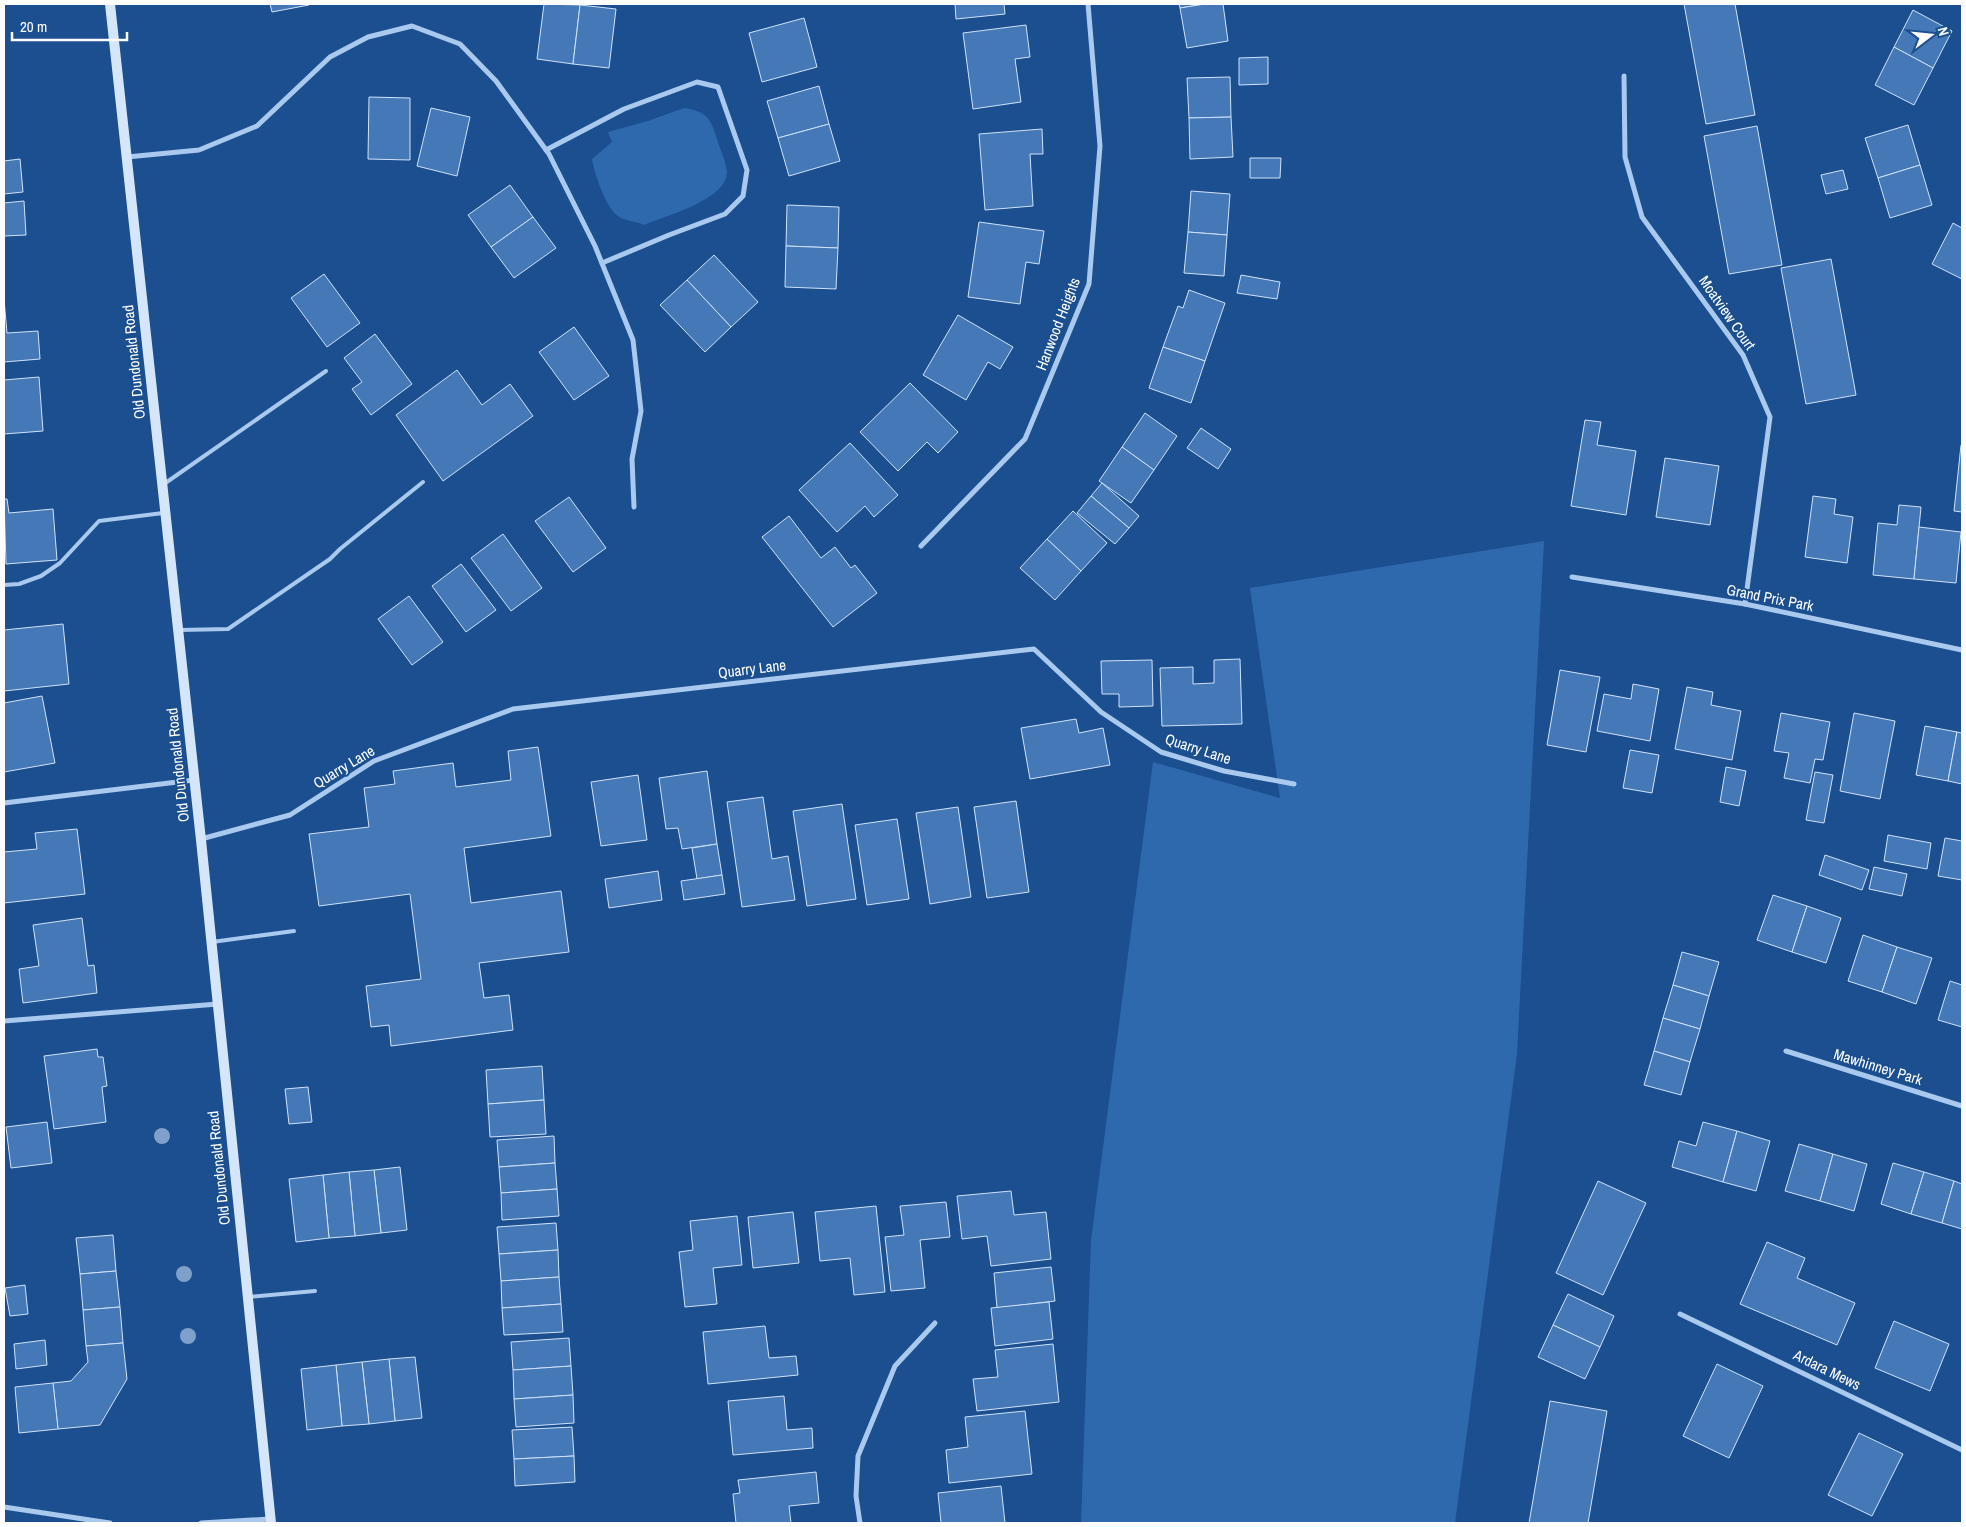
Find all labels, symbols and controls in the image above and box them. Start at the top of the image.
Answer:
scale bar [12,10,128,42]
north arrow [1906,10,1956,60]
text: 20 m [20,16,47,37]
text: N [1934,25,1953,38]
street label: Moatview Court [1694,271,1761,354]
street label: Hanwood Heights [1030,274,1085,373]
street label: Old Dundonald Road [117,304,150,420]
street label: Grand Prix Park [1725,579,1816,616]
street label: Quarry Lane [717,654,787,683]
street label: Old Dundonald Road [161,707,194,823]
street label: Quarry Lane [1162,728,1234,769]
street label: Quarry Lane [309,740,379,793]
street label: Mawhinney Park [1831,1043,1926,1090]
street label: Old Dundonald Road [202,1110,235,1226]
street label: Ardara Mews [1789,1344,1864,1395]

